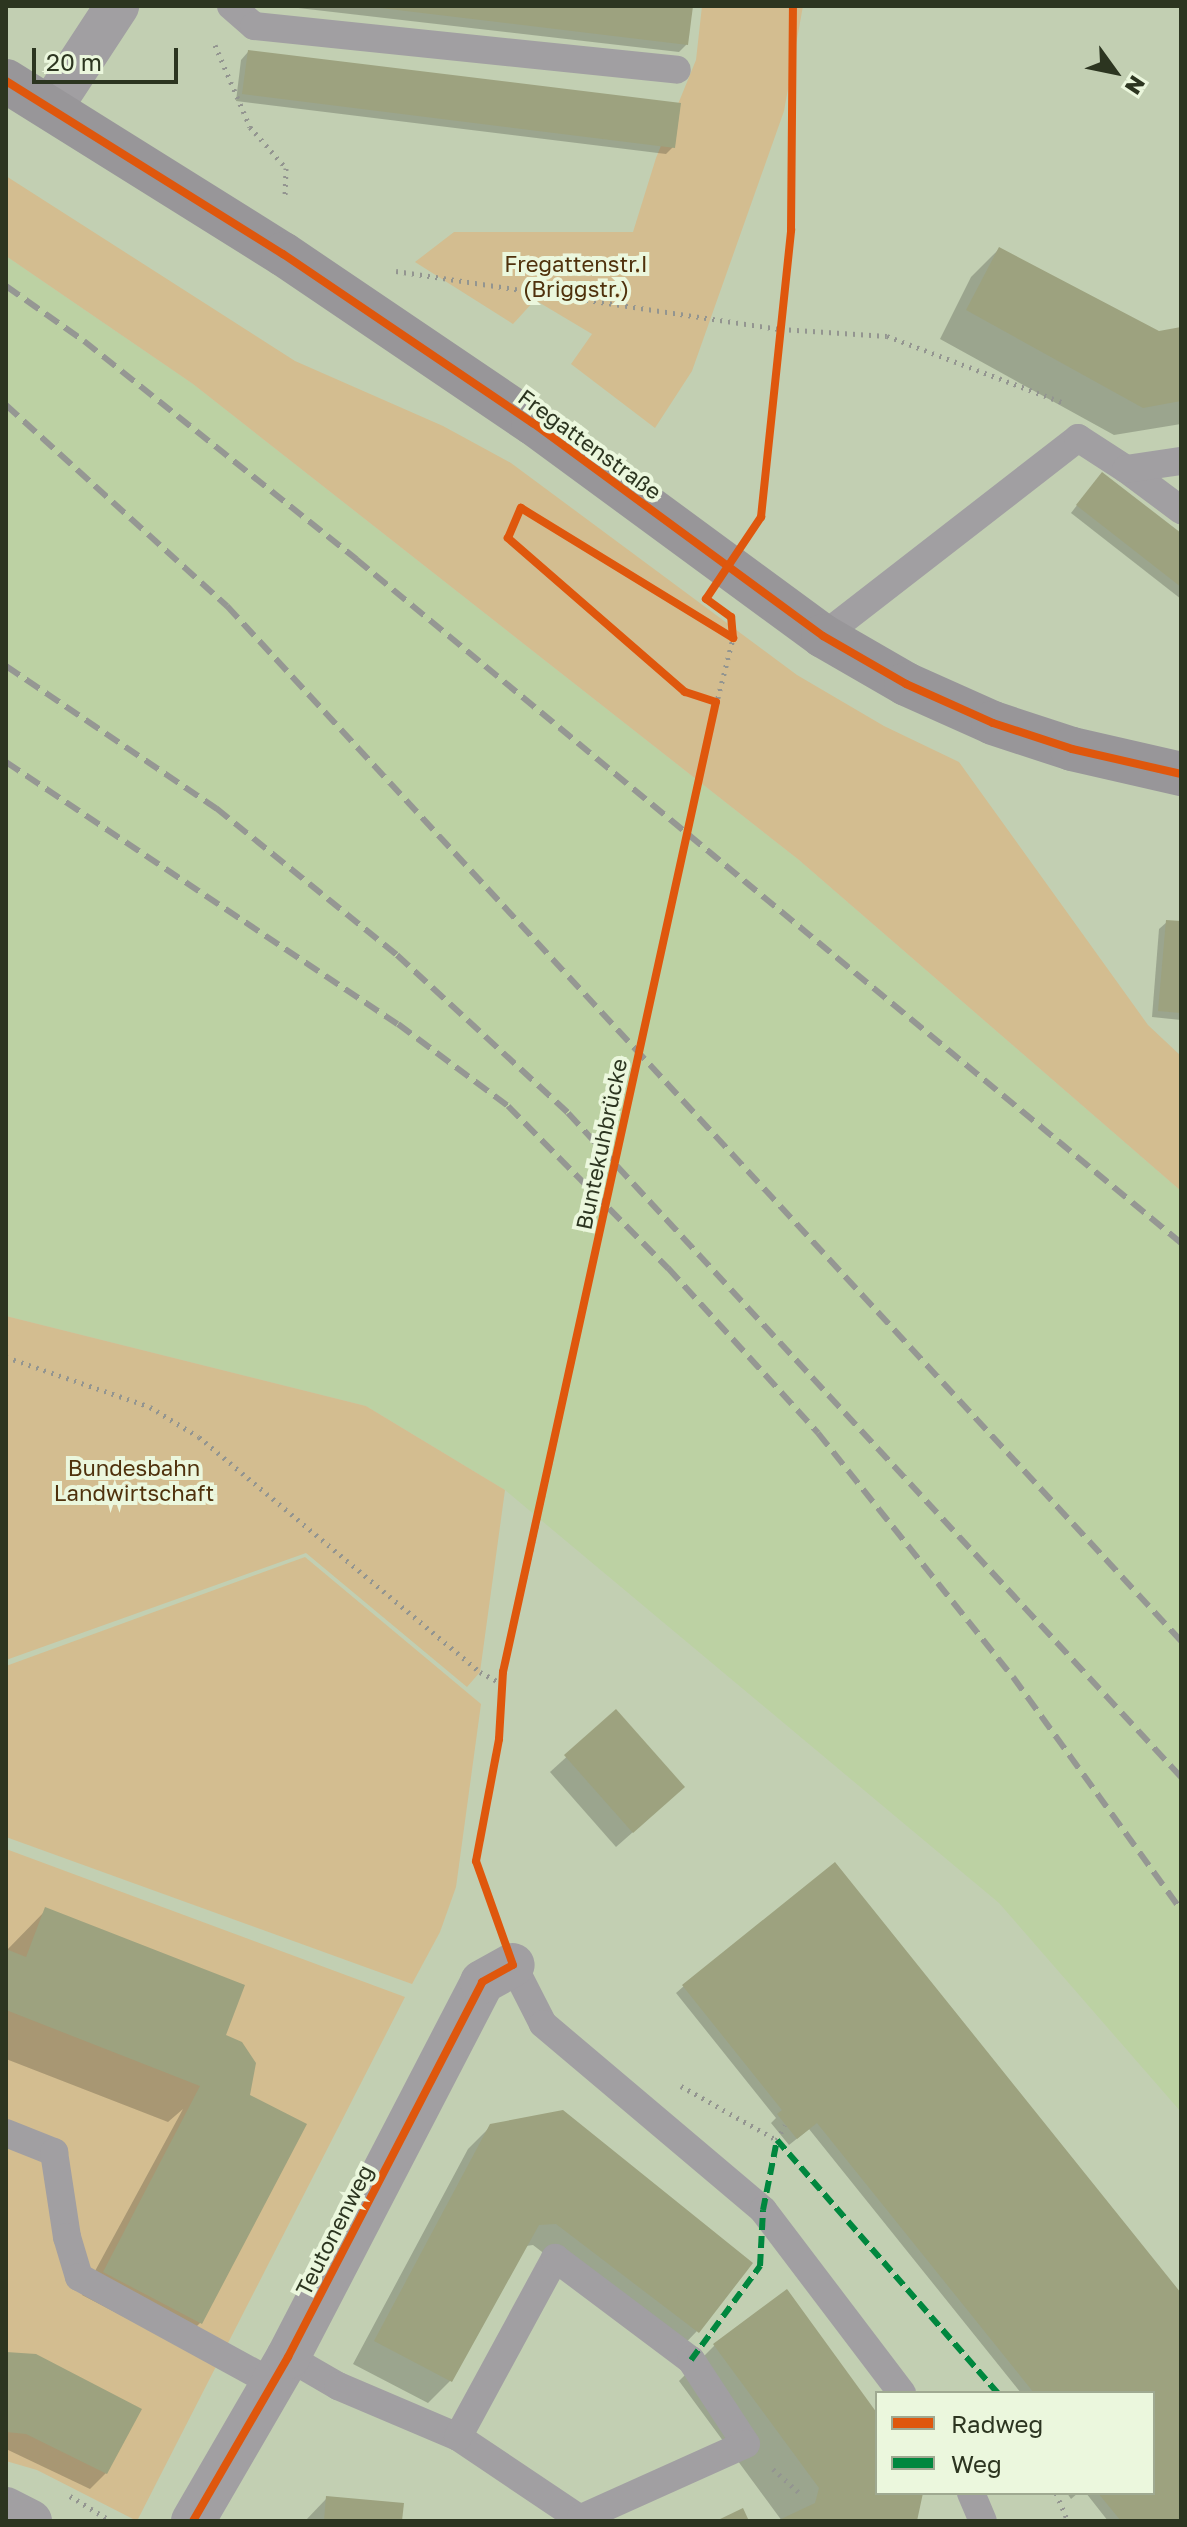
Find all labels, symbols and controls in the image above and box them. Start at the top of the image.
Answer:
scale bar [36,32,182,82]
north arrow [1075,32,1155,112]
text: 20 m [46,47,102,76]
text: N [1120,71,1151,100]
park label: Fregattenstr.I (Briggstr.) [504,250,648,302]
street label: Fregattenstraße [513,383,667,505]
street label: Buntekuhbrücke [570,1056,632,1232]
park label: Bundesbahn Landwirtschaft [54,1454,214,1506]
street label: Teutonenweg [290,2160,378,2300]
legend [875,2391,1155,2495]
text: Radweg [951,2409,1043,2438]
text: Weg [951,2449,1002,2478]

